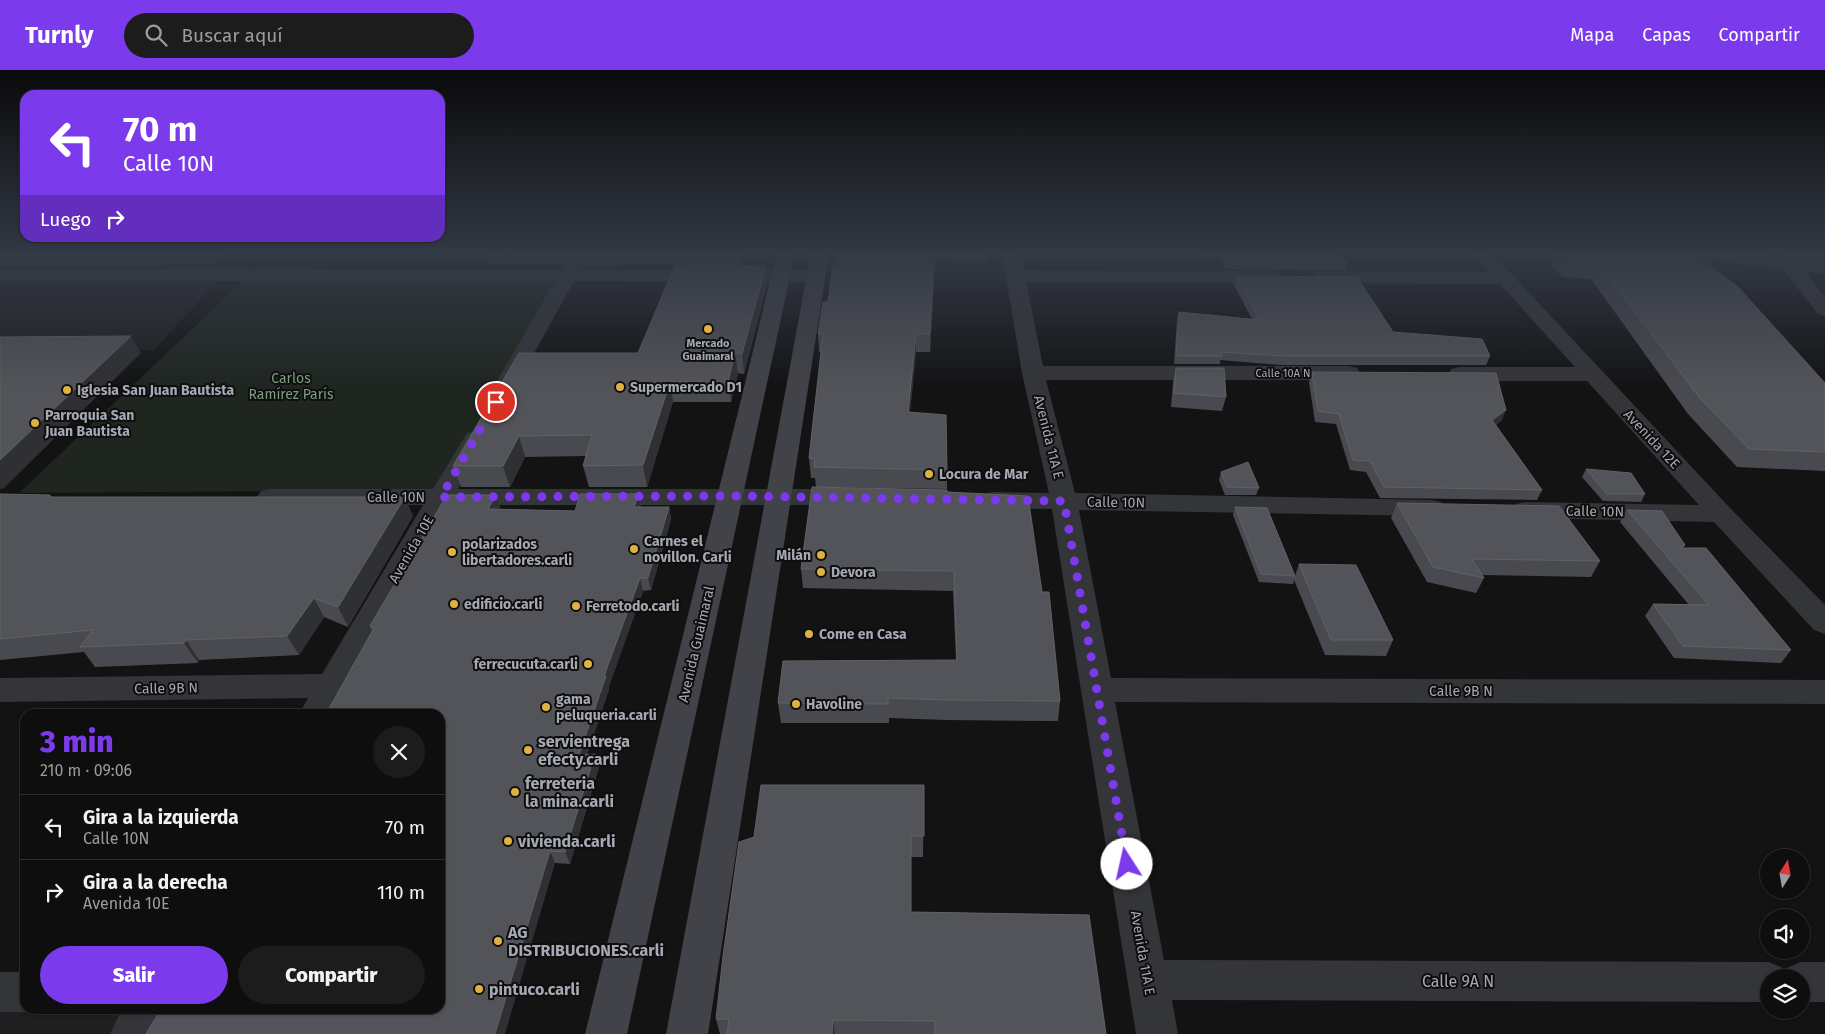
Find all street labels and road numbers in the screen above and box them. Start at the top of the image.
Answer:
street label: Calle 10A N [1256,367,1310,380]
street label: Avenida 11A E [1030,394,1067,481]
street label: Avenida 12E [1620,406,1683,473]
street label: Calle 10N [367,489,425,506]
street label: Calle 10N [1087,493,1145,512]
street label: Calle 10N [1566,502,1624,521]
street label: Avenida 10E [385,512,438,586]
street label: Avenida Guaimaral [675,584,718,704]
street label: Calle 9B N [134,679,198,698]
street label: Calle 9B N [1429,683,1493,700]
street label: Avenida 11A E [1127,910,1158,997]
street label: Calle 9A N [1422,972,1494,991]

